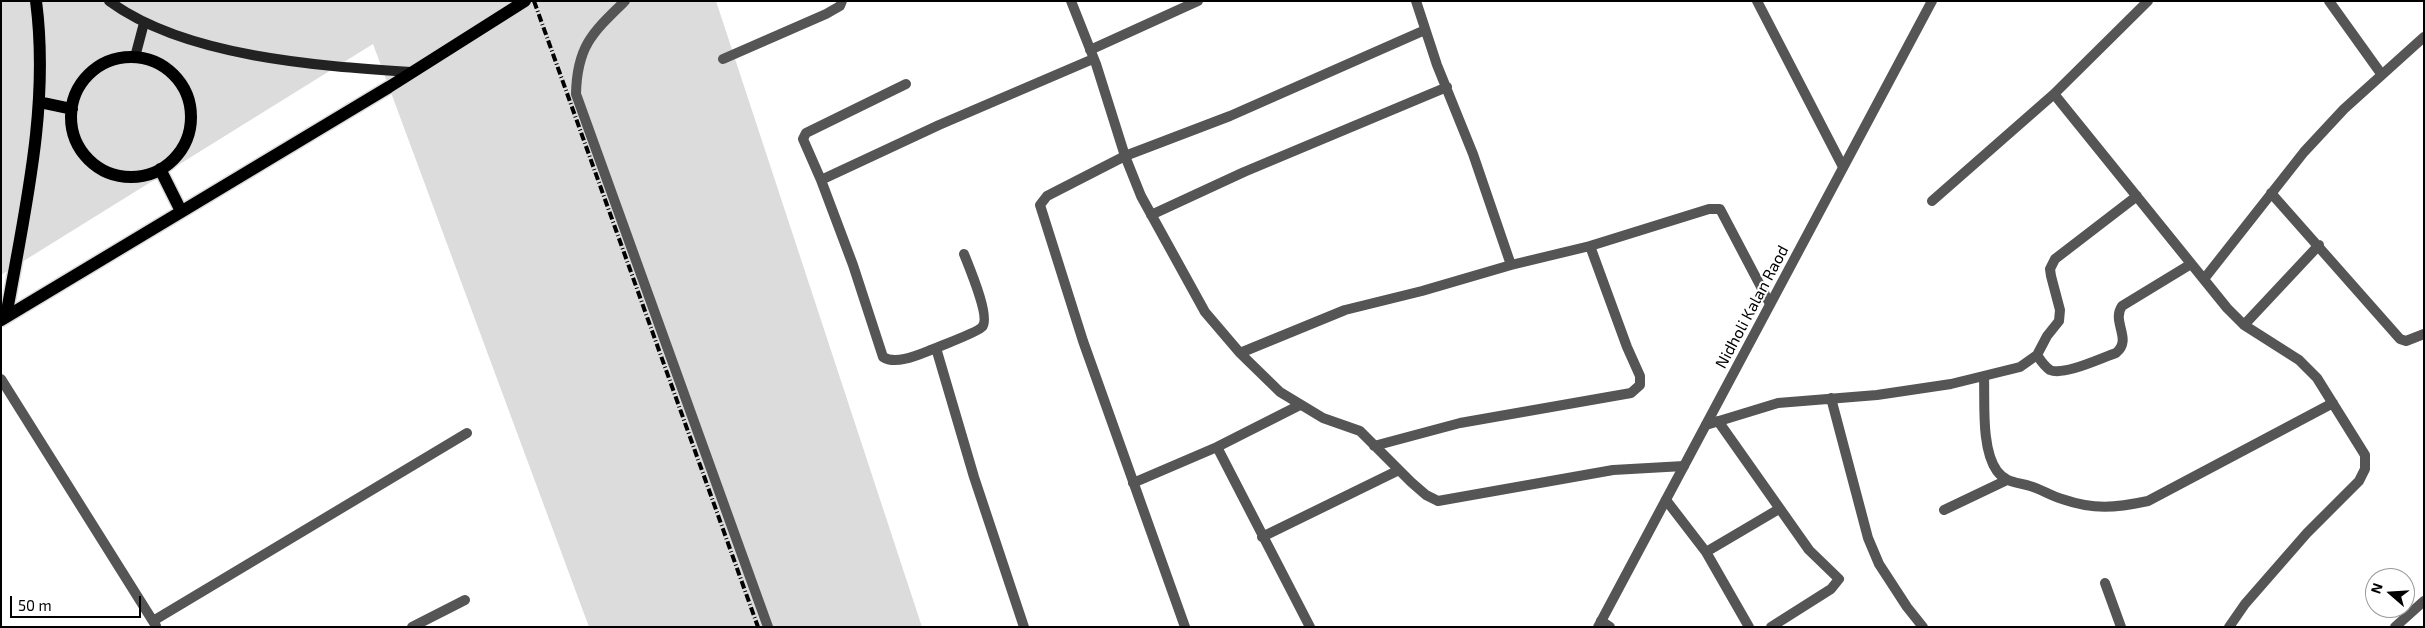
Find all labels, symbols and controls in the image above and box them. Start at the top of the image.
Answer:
street label: Nidholi Kalan Raod [1711,242,1793,372]
north arrow [2365,568,2415,618]
text: N [2367,581,2386,596]
scale bar [12,586,144,618]
text: 50 m [18,596,52,614]

